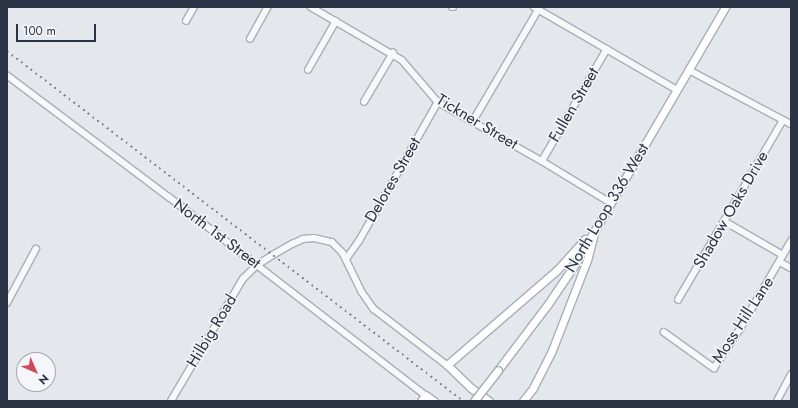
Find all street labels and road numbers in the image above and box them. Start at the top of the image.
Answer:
street label: Fullen Street [545,64,603,146]
street label: Tickner Street [433,90,521,154]
street label: Delores Street [361,134,425,226]
street label: North Loop 336 West [561,140,653,276]
street label: Shadow Oaks Drive [690,148,772,272]
street label: North 1st Street [170,195,264,273]
street label: Moss Hill Lane [708,273,778,367]
street label: Hilbig Road [183,291,241,371]

